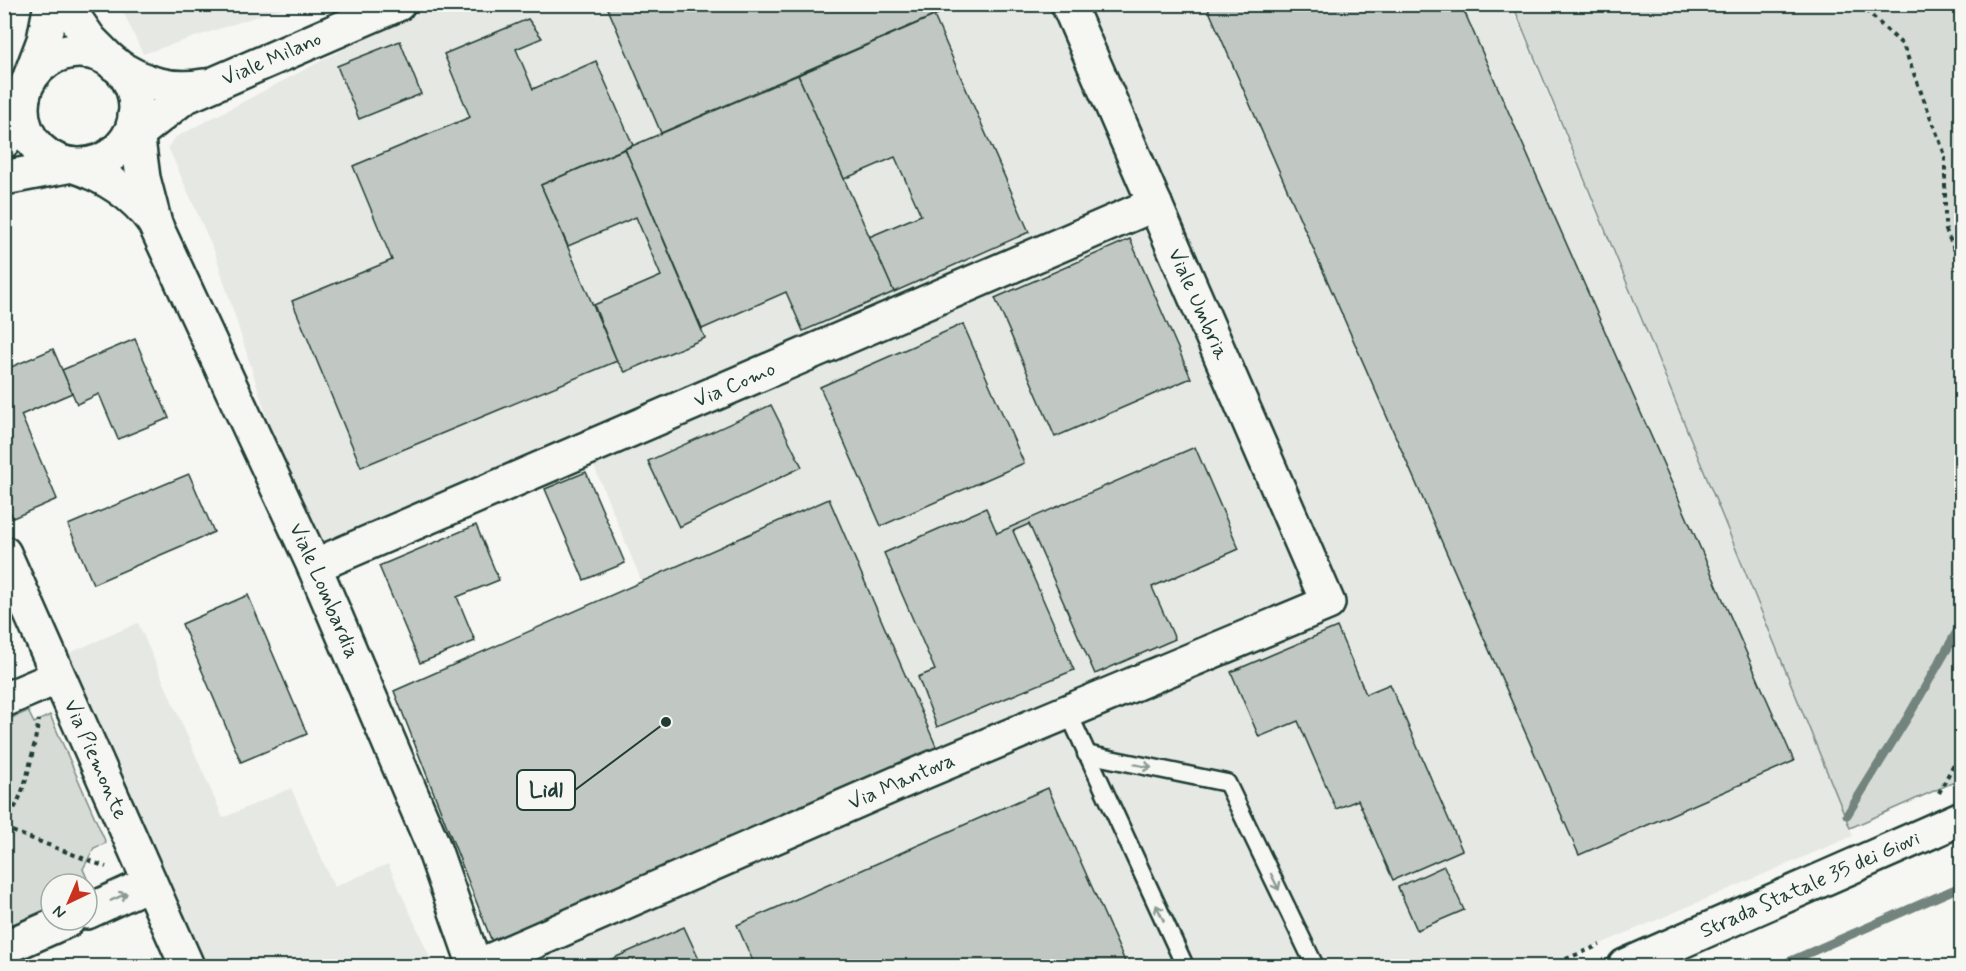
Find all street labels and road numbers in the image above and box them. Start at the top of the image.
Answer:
street label: Viale Milano [217,25,326,93]
street label: Viale Umbria [1161,244,1235,365]
street label: Via Como [689,355,780,415]
street label: Viale Lombardia [282,518,366,663]
street label: Via Piemonte [57,695,134,824]
street label: Via Mantova [844,746,959,817]
street label: Strada Statale 35 dei Giovi [1696,824,1924,945]

